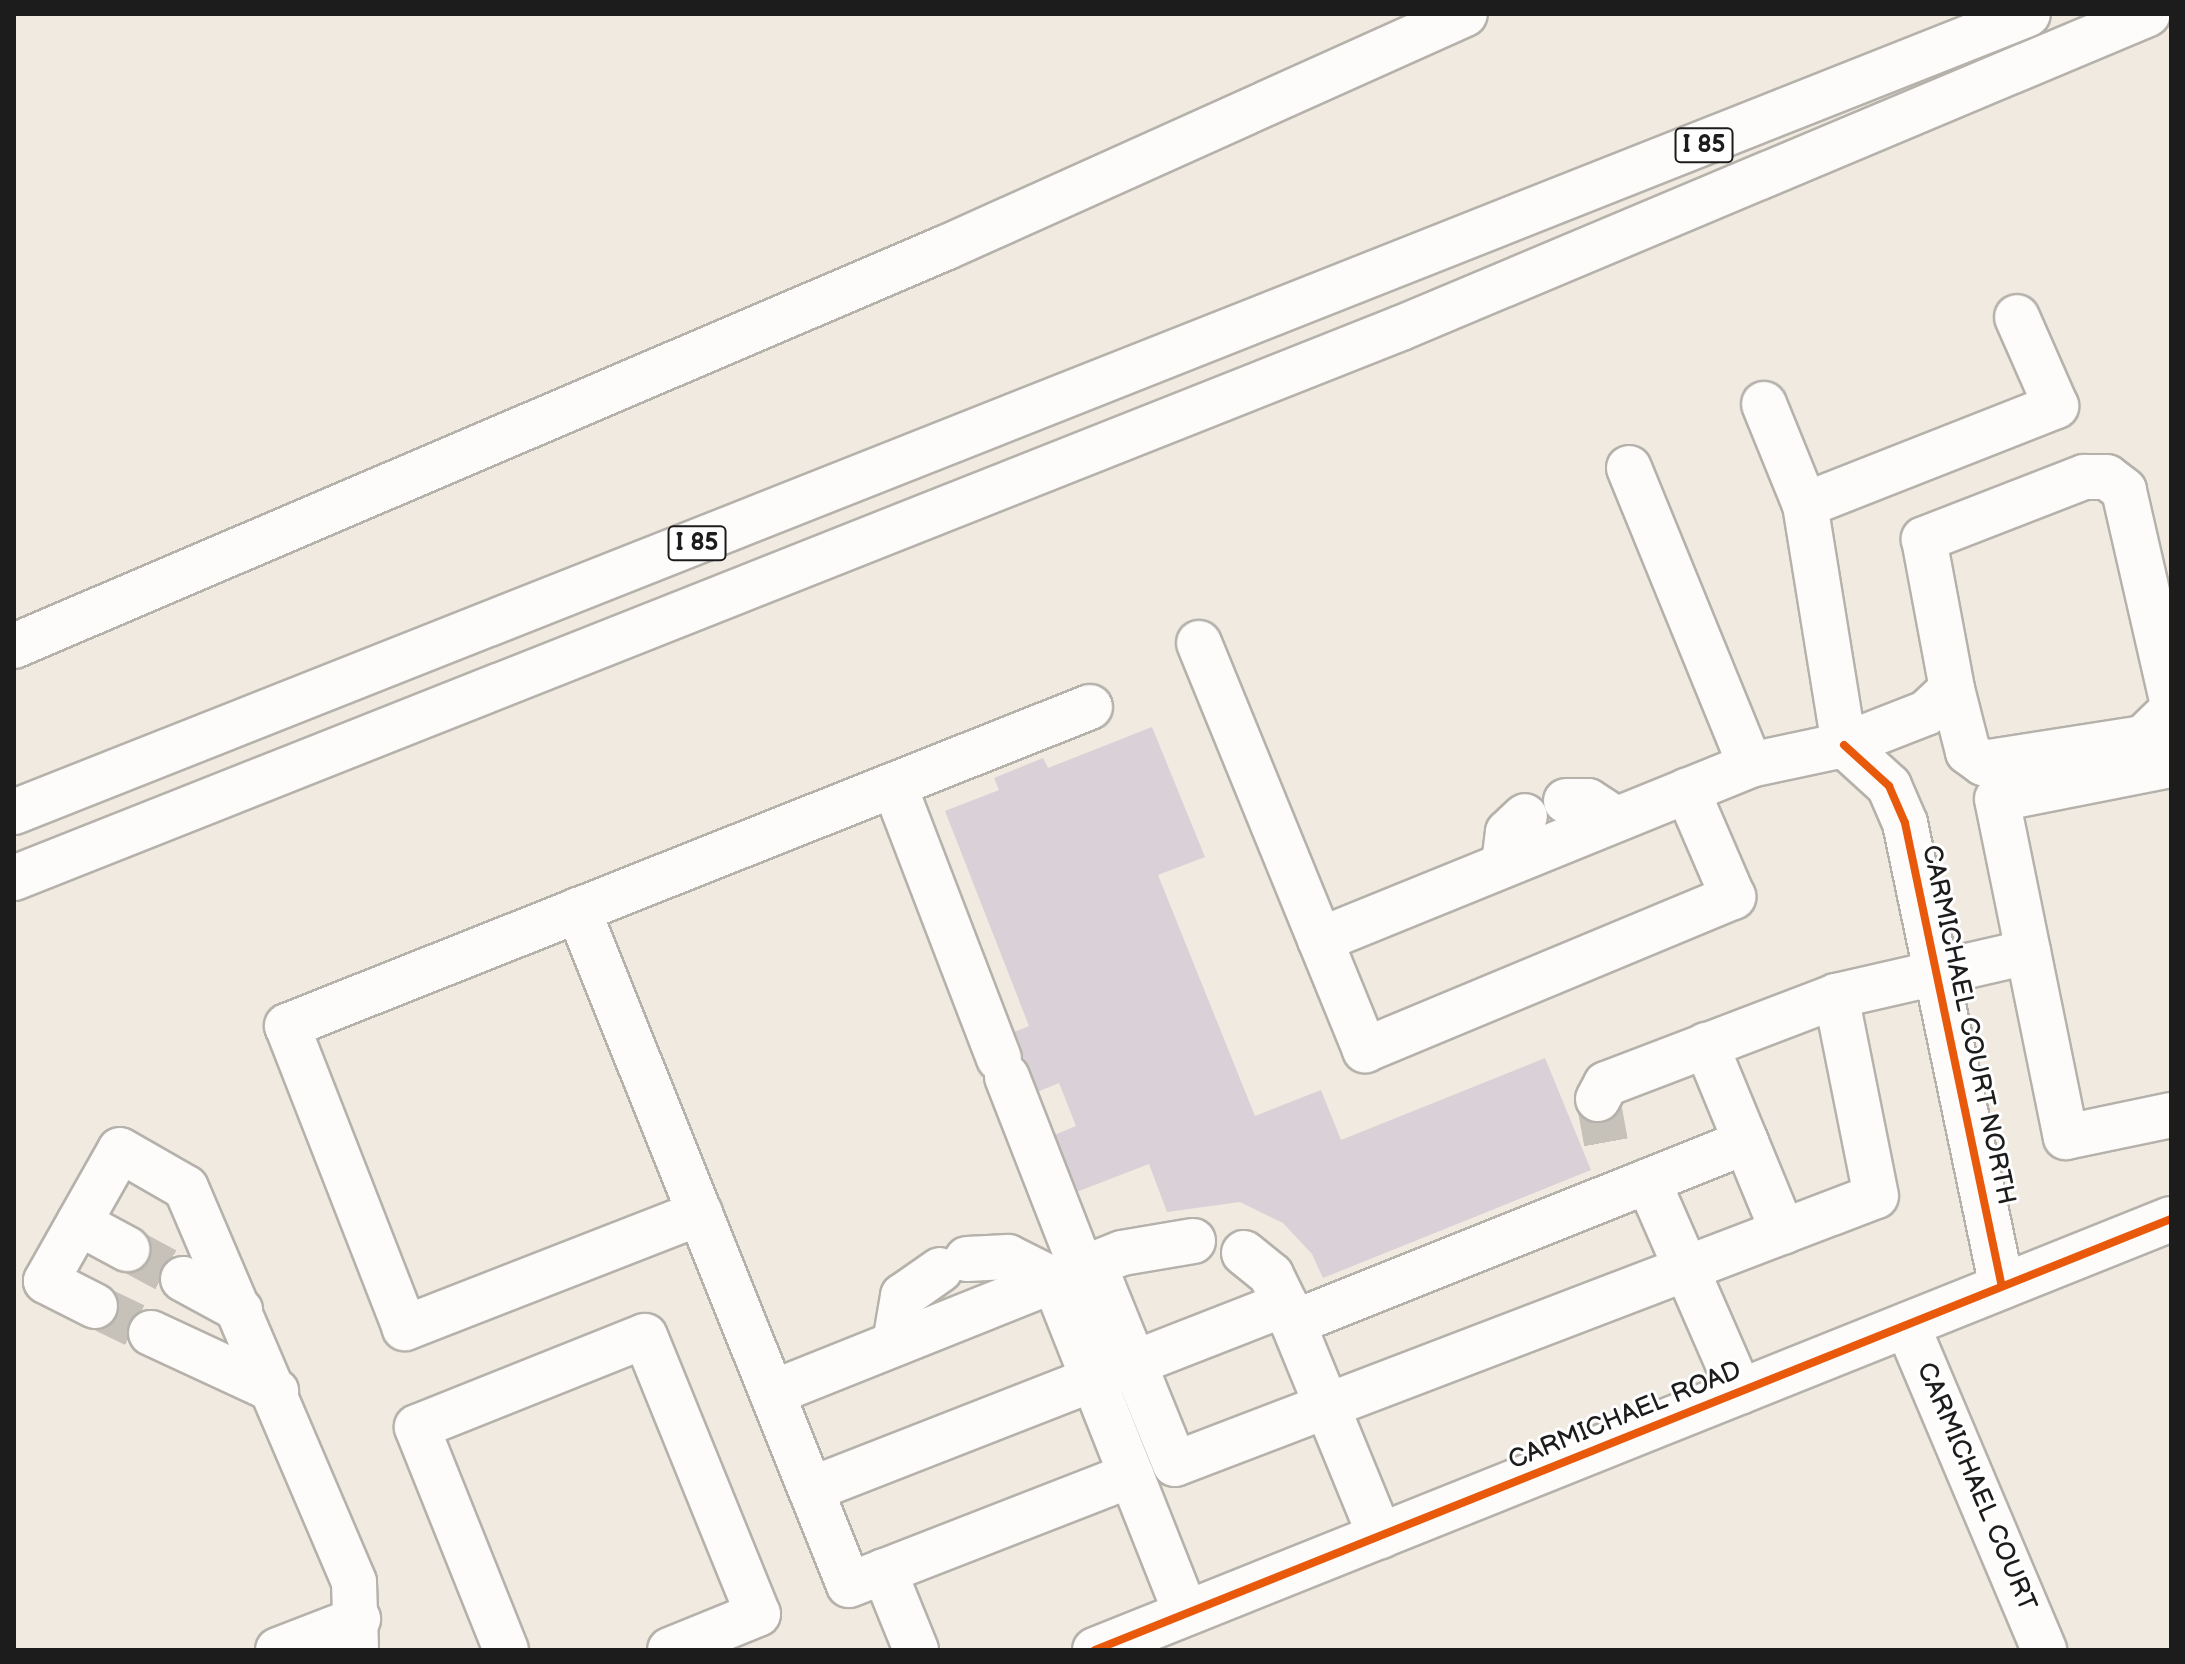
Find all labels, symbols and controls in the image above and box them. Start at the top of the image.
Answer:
road number: I 85 [1674,125,1734,165]
road number: I 85 [667,523,727,563]
street label: CARMICHAEL COURT NORTH [1915,842,2021,1208]
street label: CARMICHAEL ROAD [1504,1355,1746,1477]
street label: CARMICHAEL COURT [1909,1358,2043,1616]

